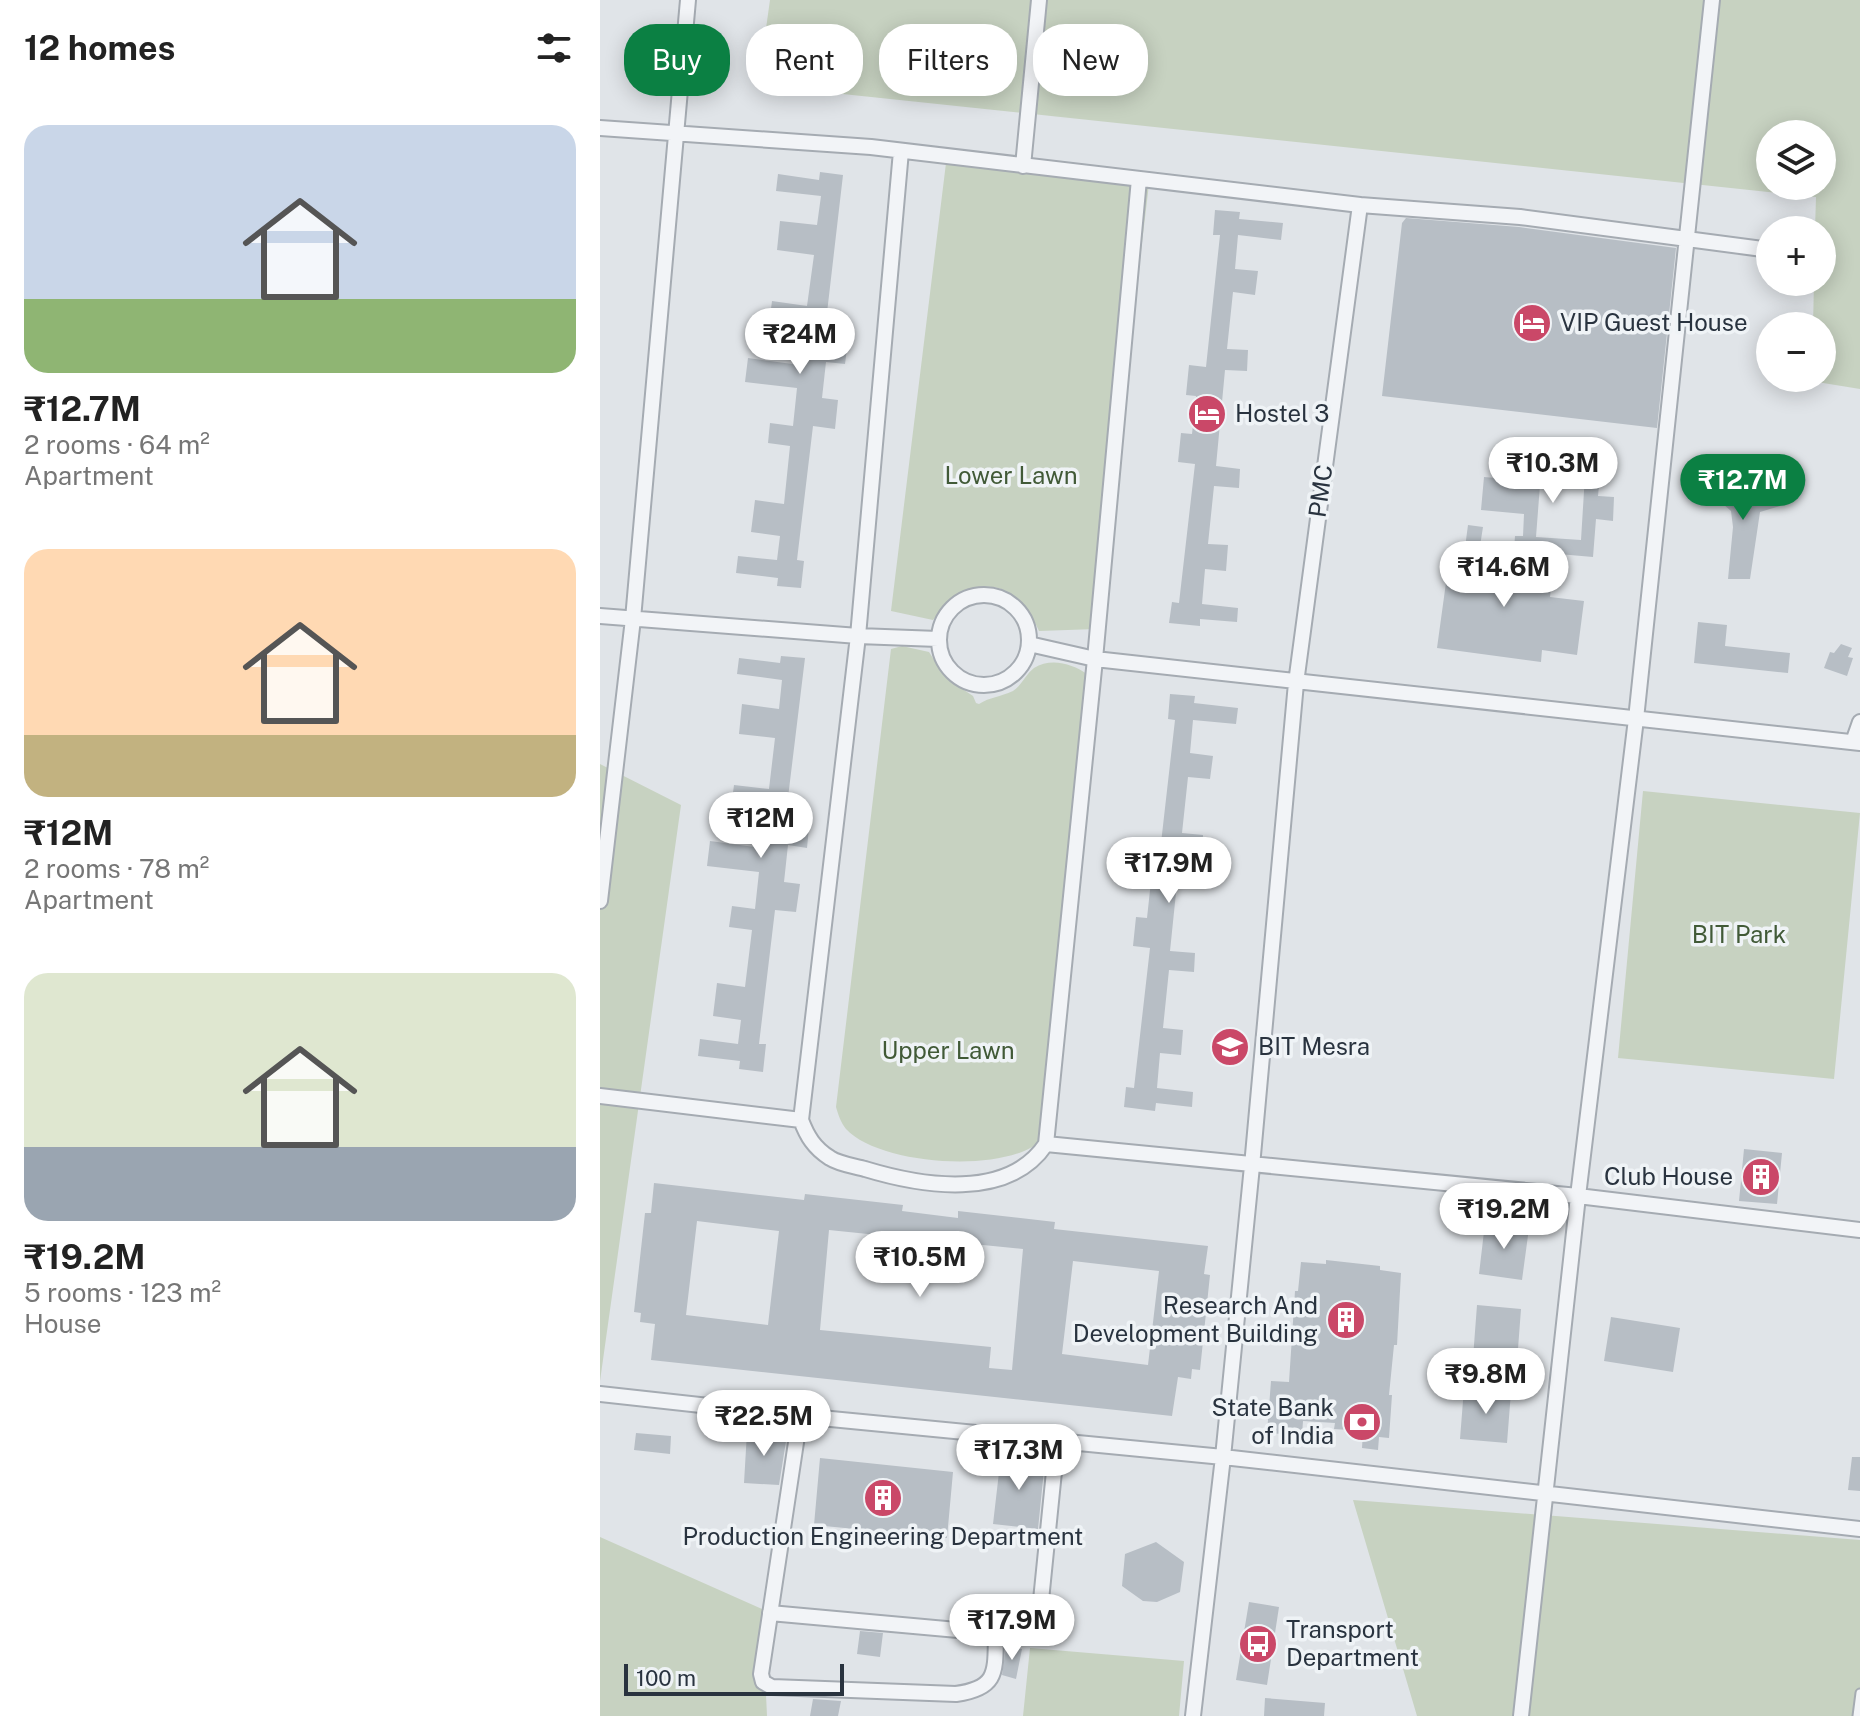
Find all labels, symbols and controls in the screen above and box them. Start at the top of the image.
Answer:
chip: Buy [624,24,730,96]
chip: Rent [746,24,863,96]
chip: Filters [879,24,1017,96]
chip: New [1033,24,1148,96]
icon: filters [532,26,576,70]
text: 12 homes [24,28,175,68]
map controls [1756,120,1836,392]
button: layers [1756,120,1836,200]
icon: home [228,177,372,321]
button: + [1756,216,1836,296]
hotel icon: VIP Guest House [1511,302,1553,344]
pin: ₹24M [753,308,847,376]
place label: VIP Guest House [1560,308,1748,336]
button: − [1756,312,1836,392]
text: ₹24M [763,318,837,349]
text: ₹12.7M [24,389,141,429]
hotel icon: Hostel 3 [1186,393,1228,435]
place label: Hostel 3 [1235,399,1329,427]
text: 2 rooms · 64 m² [24,429,210,460]
pin: ₹10.3M [1488,437,1618,505]
text: ₹10.3M [1507,447,1599,478]
pin: ₹12.7M [1678,454,1808,522]
text: Apartment [24,460,154,491]
park label: Lower Lawn [945,461,1078,489]
street label: PMC [1302,463,1338,519]
text: ₹12.7M [1698,464,1788,495]
pin: ₹14.6M [1439,541,1569,609]
text: ₹14.6M [1458,551,1550,582]
icon: home [228,601,372,745]
pin: ₹12M [714,792,808,860]
text: ₹12M [727,802,795,833]
text: ₹12M [24,813,113,853]
pin: ₹17.9M [1104,837,1234,905]
text: ₹17.9M [1124,847,1214,878]
text: 2 rooms · 78 m² [24,853,209,884]
text: Apartment [24,884,154,915]
park label: BIT Park [1692,920,1786,948]
icon: home [228,1025,372,1169]
school or university icon: BIT Mesra [1209,1026,1251,1068]
place label: BIT Mesra [1258,1032,1370,1060]
park label: Upper Lawn [881,1036,1015,1064]
building icon: Club House [1740,1156,1782,1198]
place label: Club House [1604,1162,1733,1190]
pin: ₹19.2M [1439,1183,1569,1251]
text: ₹19.2M [1458,1193,1550,1224]
pin: ₹10.5M [855,1231,985,1299]
text: ₹19.2M [24,1237,145,1277]
text: ₹10.5M [873,1241,967,1272]
text: 5 rooms · 123 m² [24,1277,221,1308]
place label: Research And Development Building [1073,1291,1318,1347]
building icon: Research And Development Building [1325,1299,1367,1341]
text: House [24,1308,101,1339]
pin: ₹9.8M [1430,1348,1542,1416]
text: ₹9.8M [1445,1358,1527,1389]
pin: ₹22.5M [699,1390,829,1458]
place label: State Bank of India [1211,1393,1334,1449]
text: ₹22.5M [715,1400,813,1431]
bank icon: State Bank of India [1341,1401,1383,1443]
pin: ₹17.3M [954,1424,1084,1492]
text: ₹17.3M [974,1434,1064,1465]
building icon: Production Engineering Department [862,1477,904,1519]
place label: Production Engineering Department [683,1522,1083,1550]
pin: ₹17.9M [947,1594,1077,1662]
text: ₹17.9M [967,1604,1057,1635]
place label: Transport Department [1286,1615,1419,1671]
bus stop icon: Transport Department [1237,1623,1279,1665]
scale bar [624,1660,844,1696]
text: 100 m [636,1665,696,1691]

